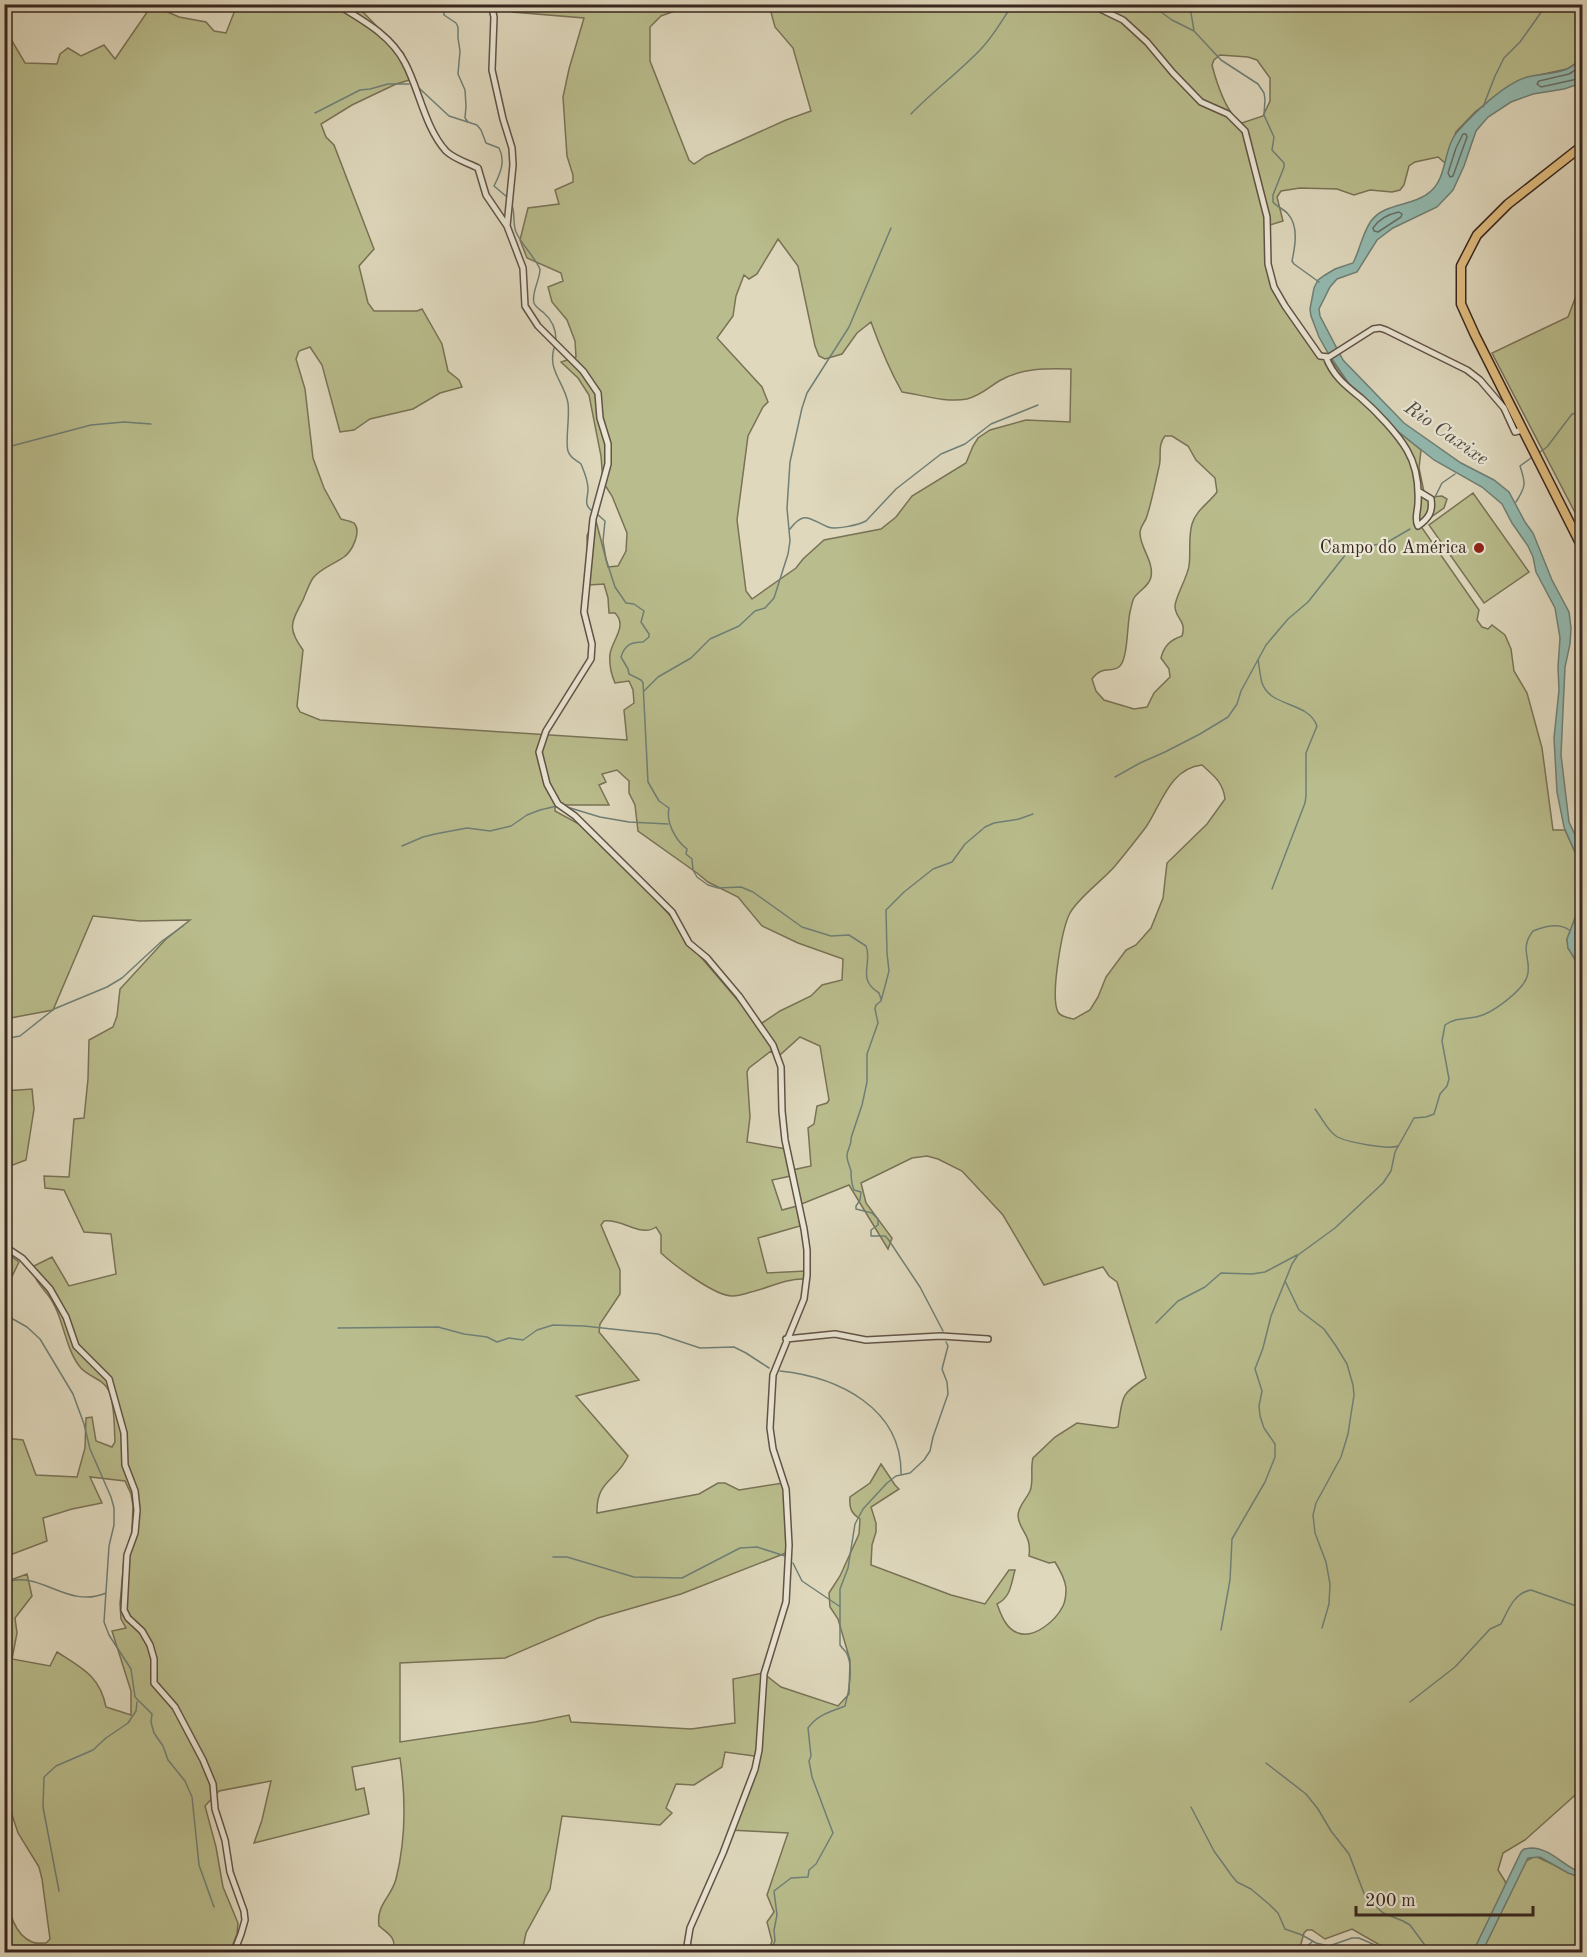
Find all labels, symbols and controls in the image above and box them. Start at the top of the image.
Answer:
water label: Rio Caxixe [1400,397,1492,470]
place label: Campo do América [1320,539,1467,557]
marker: Campo do América [1472,541,1486,555]
scale bar [1356,1879,1533,1917]
text: 200 m [1365,1892,1416,1910]

